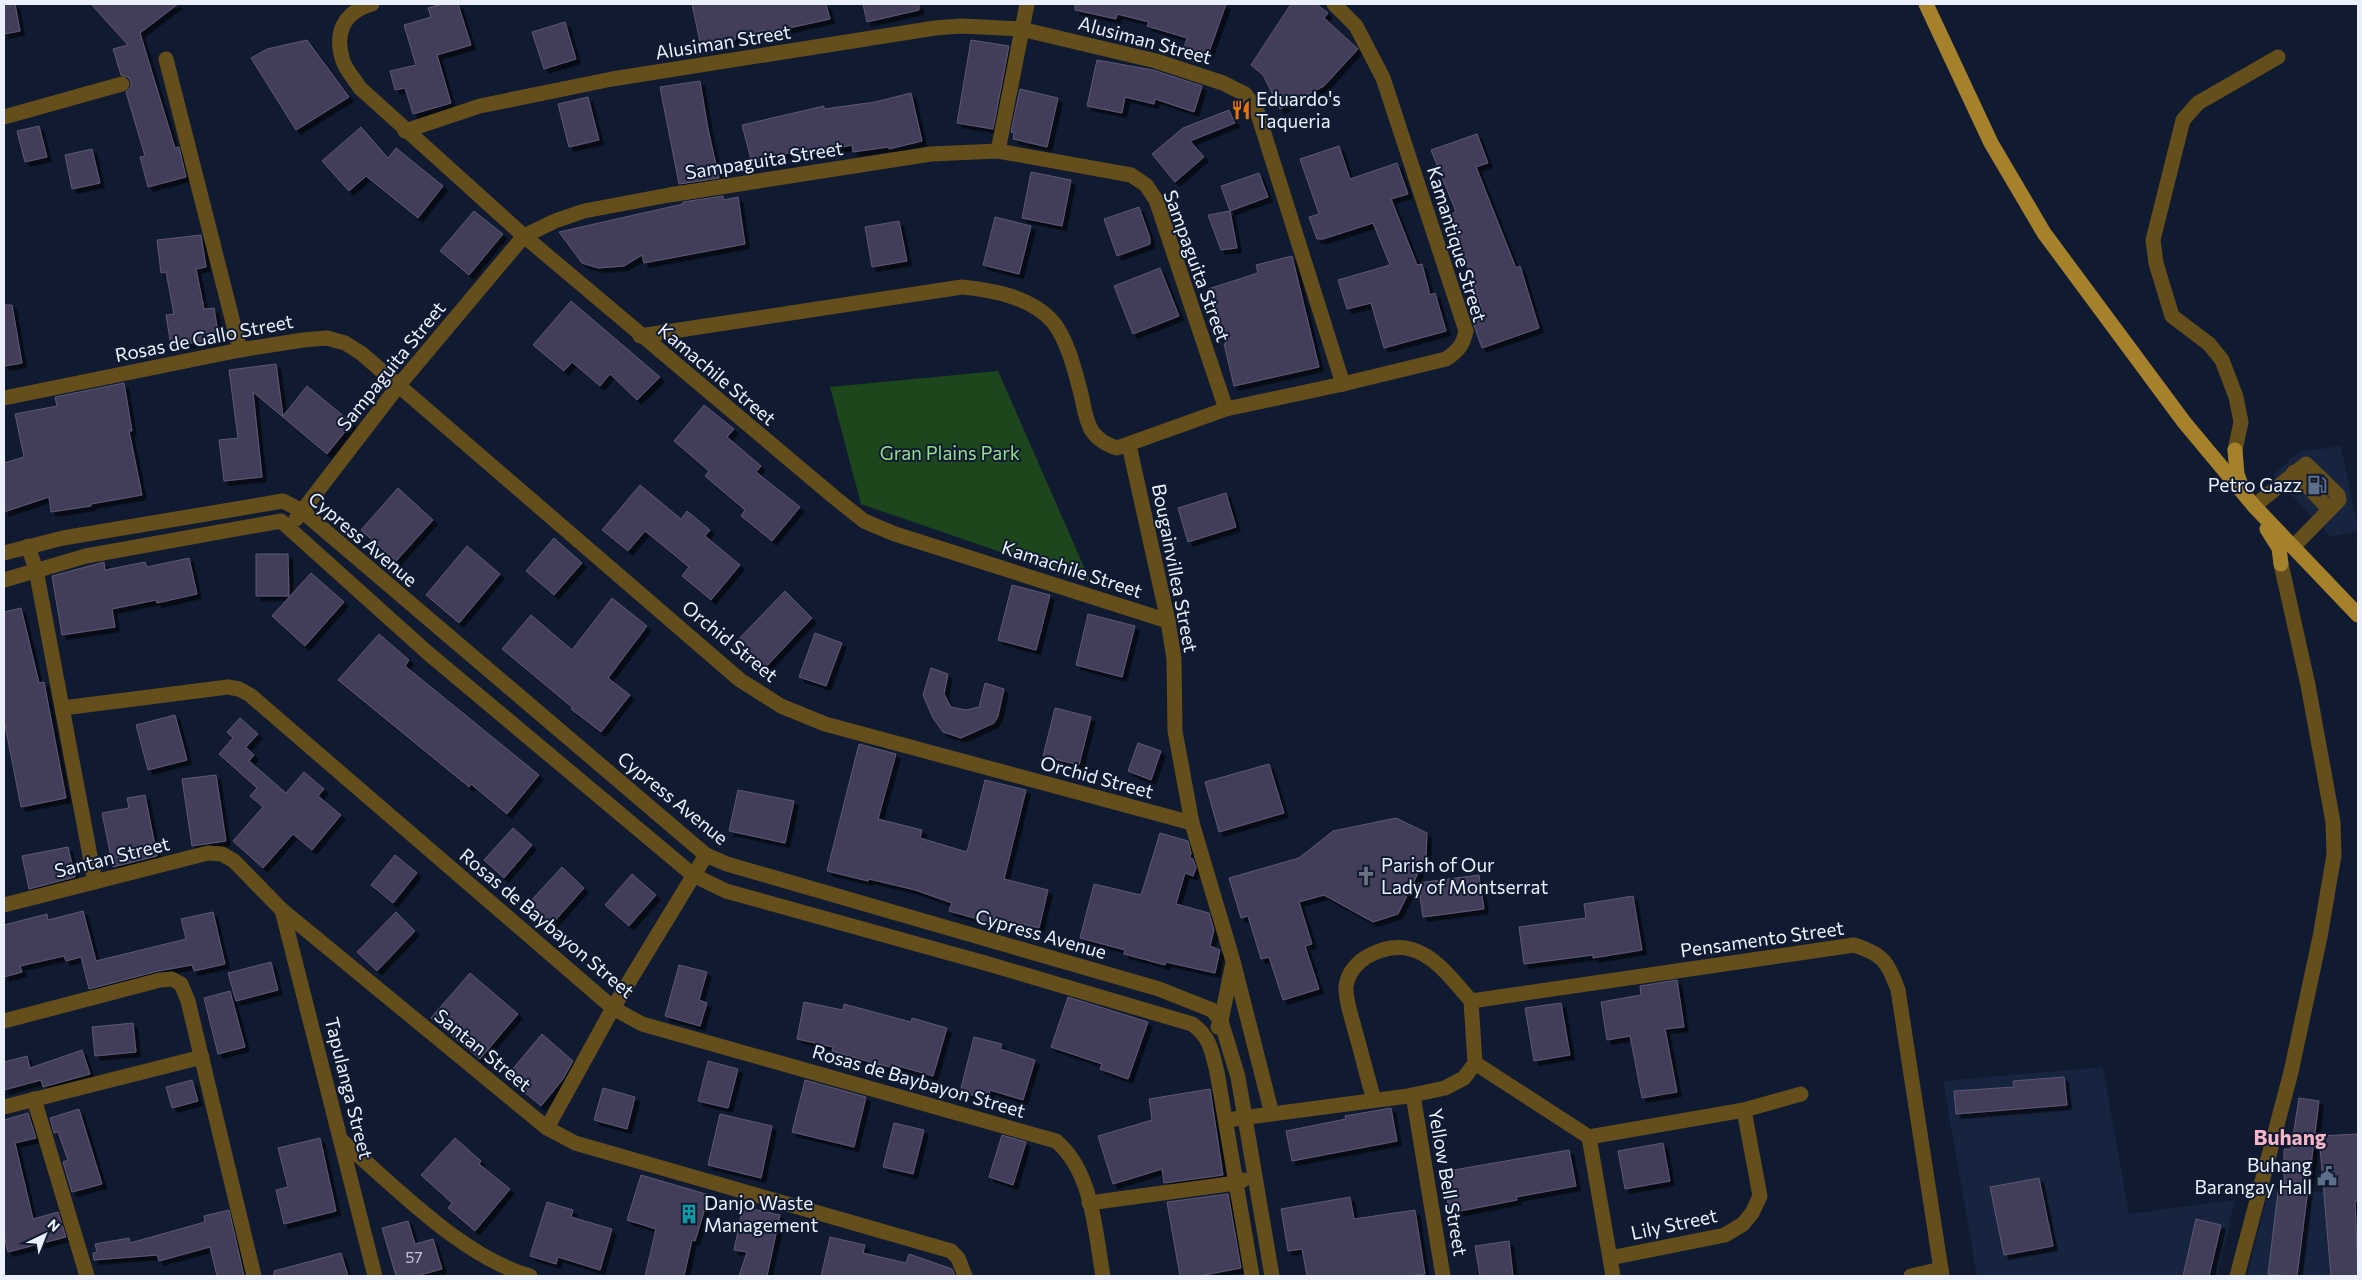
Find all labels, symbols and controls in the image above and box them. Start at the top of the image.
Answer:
street label: Alusiman Street [1076,11,1214,68]
street label: Alusiman Street [654,19,792,64]
place label: Eduardo's Taqueria [1256,87,1341,132]
restaurant icon: Eduardo's Taqueria [1230,99,1252,121]
street label: Sampaguita Street [683,136,845,183]
street label: Kamantique Street [1423,163,1492,325]
street label: Sampaguita Street [1159,187,1236,345]
street label: Sampaguita Street [331,296,450,435]
street label: Rosas de Gallo Street [113,309,295,366]
street label: Kamachile Street [654,318,781,430]
park label: Gran Plains Park [880,441,1020,464]
place label: Petro Gazz [2208,473,2302,496]
fuel station icon: Petro Gazz [2306,474,2328,496]
street label: Bougainvillea Street [1148,482,1203,654]
street label: Cypress Avenue [304,486,423,591]
street label: Kamachile Street [999,535,1146,602]
street label: Orchid Street [678,595,783,686]
street label: Cypress Avenue [614,746,733,849]
street label: Orchid Street [1038,750,1156,803]
street label: Santan Street [52,831,172,882]
street label: Rosas de Baybayon Street [455,843,639,1002]
place label: Parish of Our Lady of Montserrat [1381,853,1548,898]
church icon: Parish of Our Lady of Montserrat [1355,865,1377,887]
street label: Cypress Avenue [973,904,1109,963]
street label: Pensamento Street [1679,916,1845,961]
street label: Santan Street [430,1004,537,1096]
street label: Tapulanga Street [321,1015,378,1161]
street label: Rosas de Baybayon Street [810,1039,1029,1122]
street label: Yellow Bell Street [1424,1106,1473,1258]
district label: Buhang [2254,1124,2327,1149]
place label: Buhang Barangay Hall [2194,1153,2312,1198]
public building icon: Buhang Barangay Hall [2316,1165,2338,1187]
place label: Danjo Waste Management [704,1191,818,1236]
building icon: Danjo Waste Management [678,1203,700,1225]
street label: Lily Street [1629,1203,1719,1244]
north arrow [20,1210,70,1260]
text: N [45,1215,64,1235]
house number: 57 [405,1247,423,1266]

